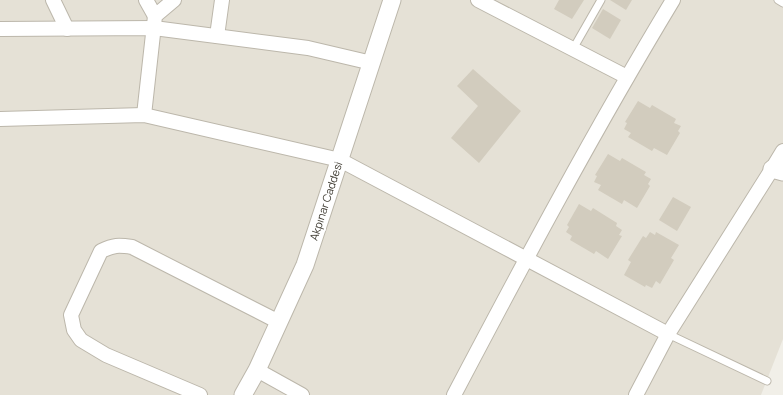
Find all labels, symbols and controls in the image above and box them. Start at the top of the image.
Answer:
street label: Akpınar Caddesi [306,159,345,242]

